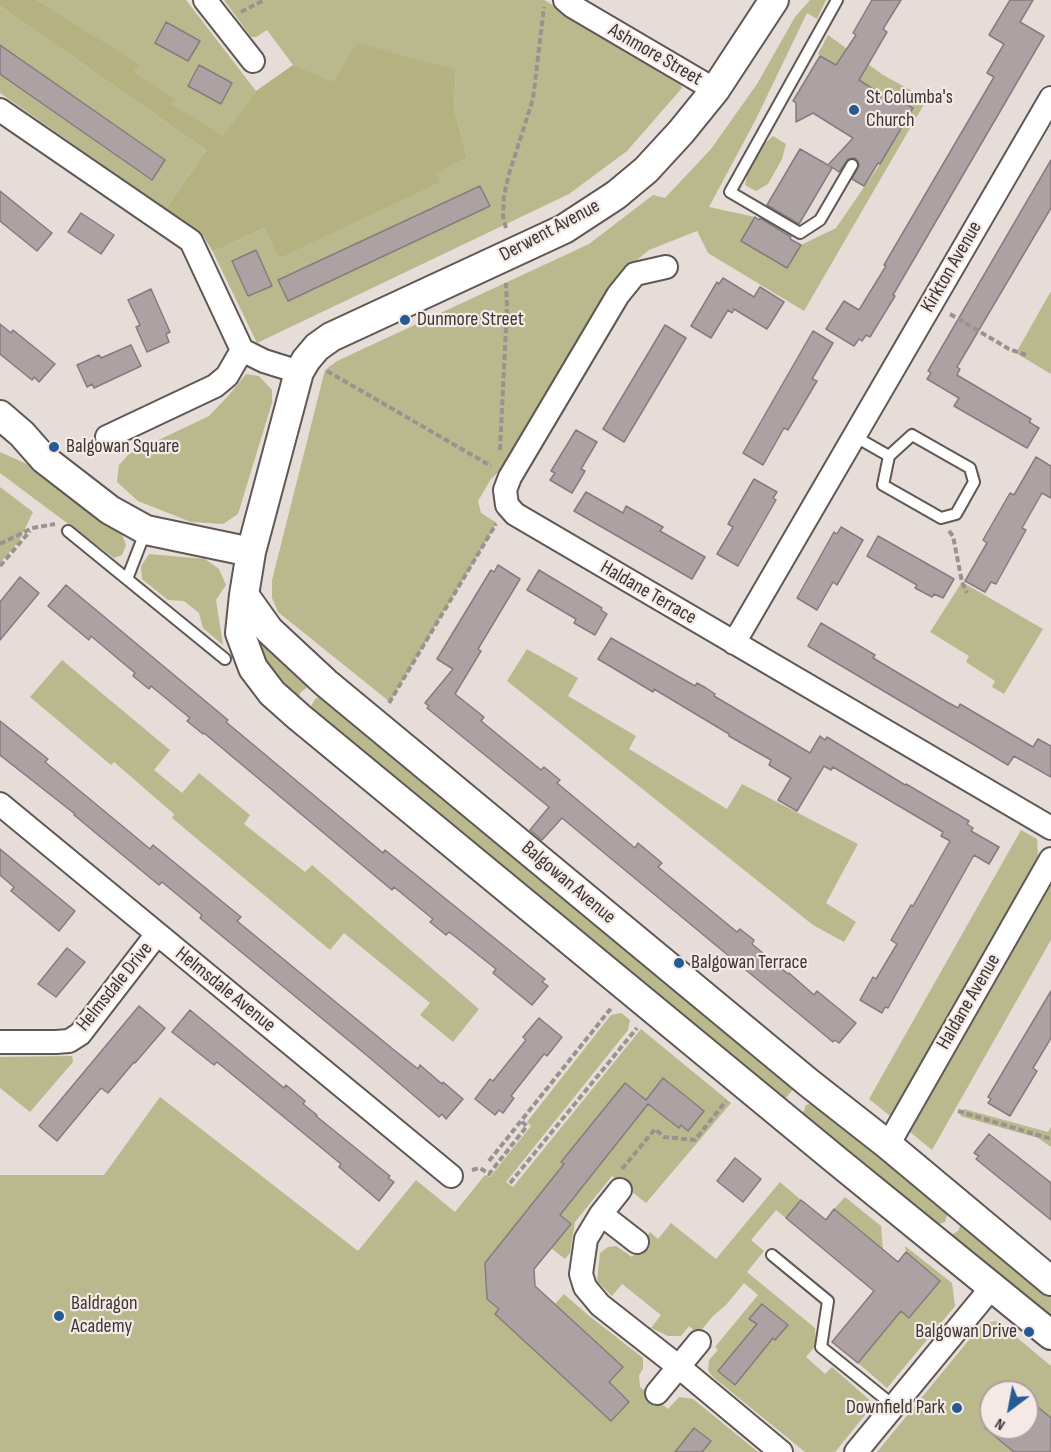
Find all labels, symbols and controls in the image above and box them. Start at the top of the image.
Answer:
street label: Ashmore Street [604,19,706,91]
place label: St Columba's Church [866,86,953,133]
marker: St Columba's Church [847,103,861,117]
street label: Derwent Avenue [496,195,604,267]
street label: Kirkton Avenue [916,217,988,317]
place label: Dunmore Street [417,308,524,332]
marker: Dunmore Street [398,313,412,327]
place label: Balgowan Square [66,435,179,459]
marker: Balgowan Square [47,440,61,454]
street label: Haldane Terrace [596,556,700,630]
street label: Balgowan Avenue [516,837,620,929]
street label: Helmsdale Drive [72,938,158,1036]
street label: Helmsdale Avenue [170,942,280,1038]
street label: Haldane Avenue [932,950,1006,1054]
place label: Balgowan Terrace [691,951,808,975]
marker: Balgowan Terrace [672,956,686,970]
place label: Baldragon Academy [71,1292,138,1339]
marker: Baldragon Academy [52,1309,66,1323]
place label: Balgowan Drive [915,1320,1017,1344]
marker: Balgowan Drive [1022,1325,1036,1339]
north arrow [979,1380,1039,1440]
place label: Downfield Park [846,1396,945,1420]
marker: Downfield Park [950,1401,964,1415]
text: N [992,1414,1009,1434]

